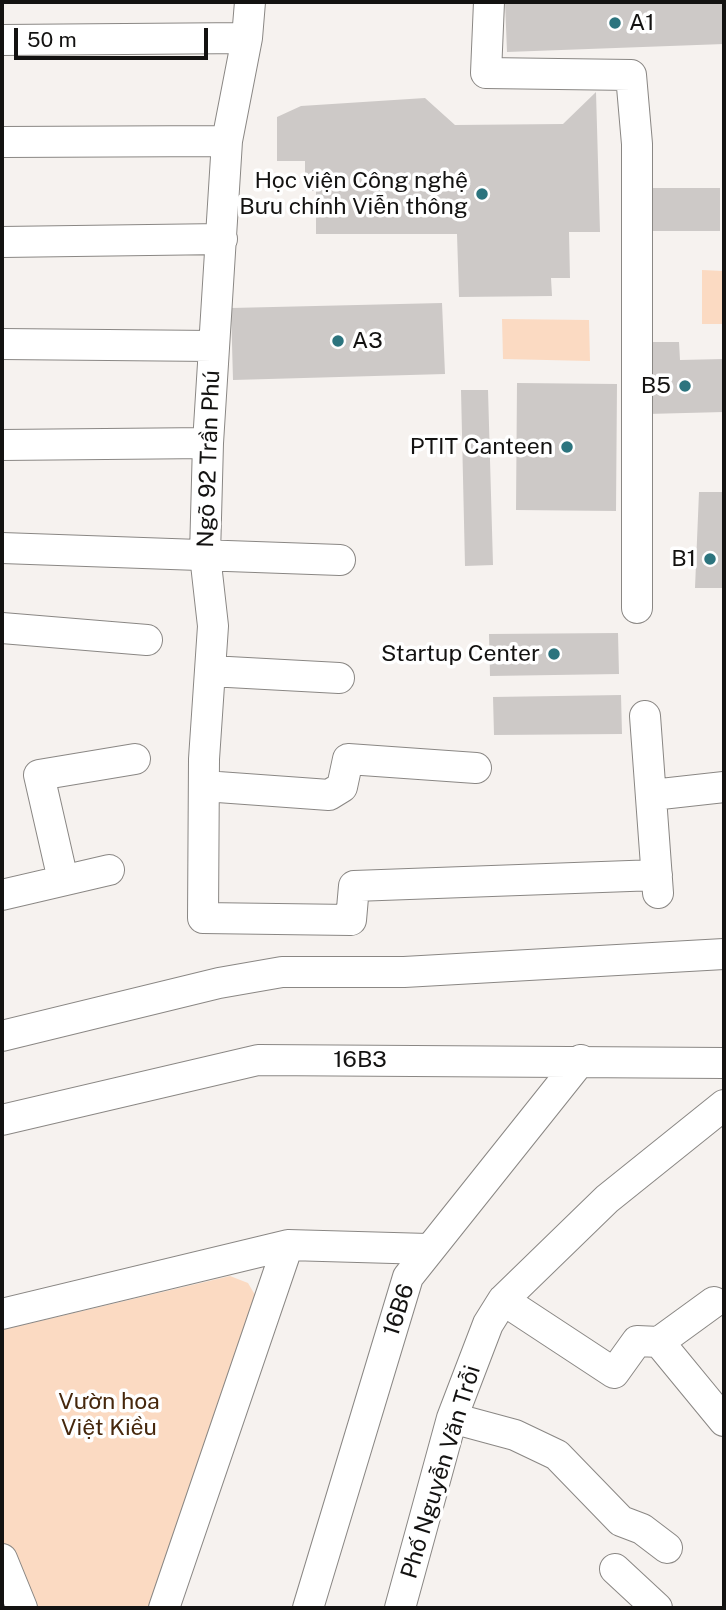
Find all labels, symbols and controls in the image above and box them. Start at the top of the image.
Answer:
place label: A1 [629,9,655,37]
scale bar [18,14,212,58]
marker: A1 [607,15,623,31]
text: 50 m [27,27,77,52]
place label: Học viện Công nghệ Bưu chính Viễn thông [239,167,468,221]
marker: Học viện Công nghệ Bưu chính Viễn thông [474,186,490,202]
place label: A3 [352,327,383,355]
marker: A3 [330,333,346,349]
street label: Ngõ 92 Trần Phú [192,370,226,548]
place label: B5 [641,372,671,400]
marker: B5 [677,378,693,394]
place label: PTIT Canteen [410,433,553,461]
marker: PTIT Canteen [559,439,575,455]
place label: B1 [671,545,696,573]
marker: B1 [702,551,718,567]
place label: Startup Center [381,640,540,668]
marker: Startup Center [546,646,562,662]
street label: 16B3 [333,1046,387,1074]
street label: 16B6 [378,1280,420,1340]
street label: Phố Nguyễn Văn Trỗi [395,1362,487,1582]
park label: Vườn hoa Việt Kiều [58,1388,160,1442]

